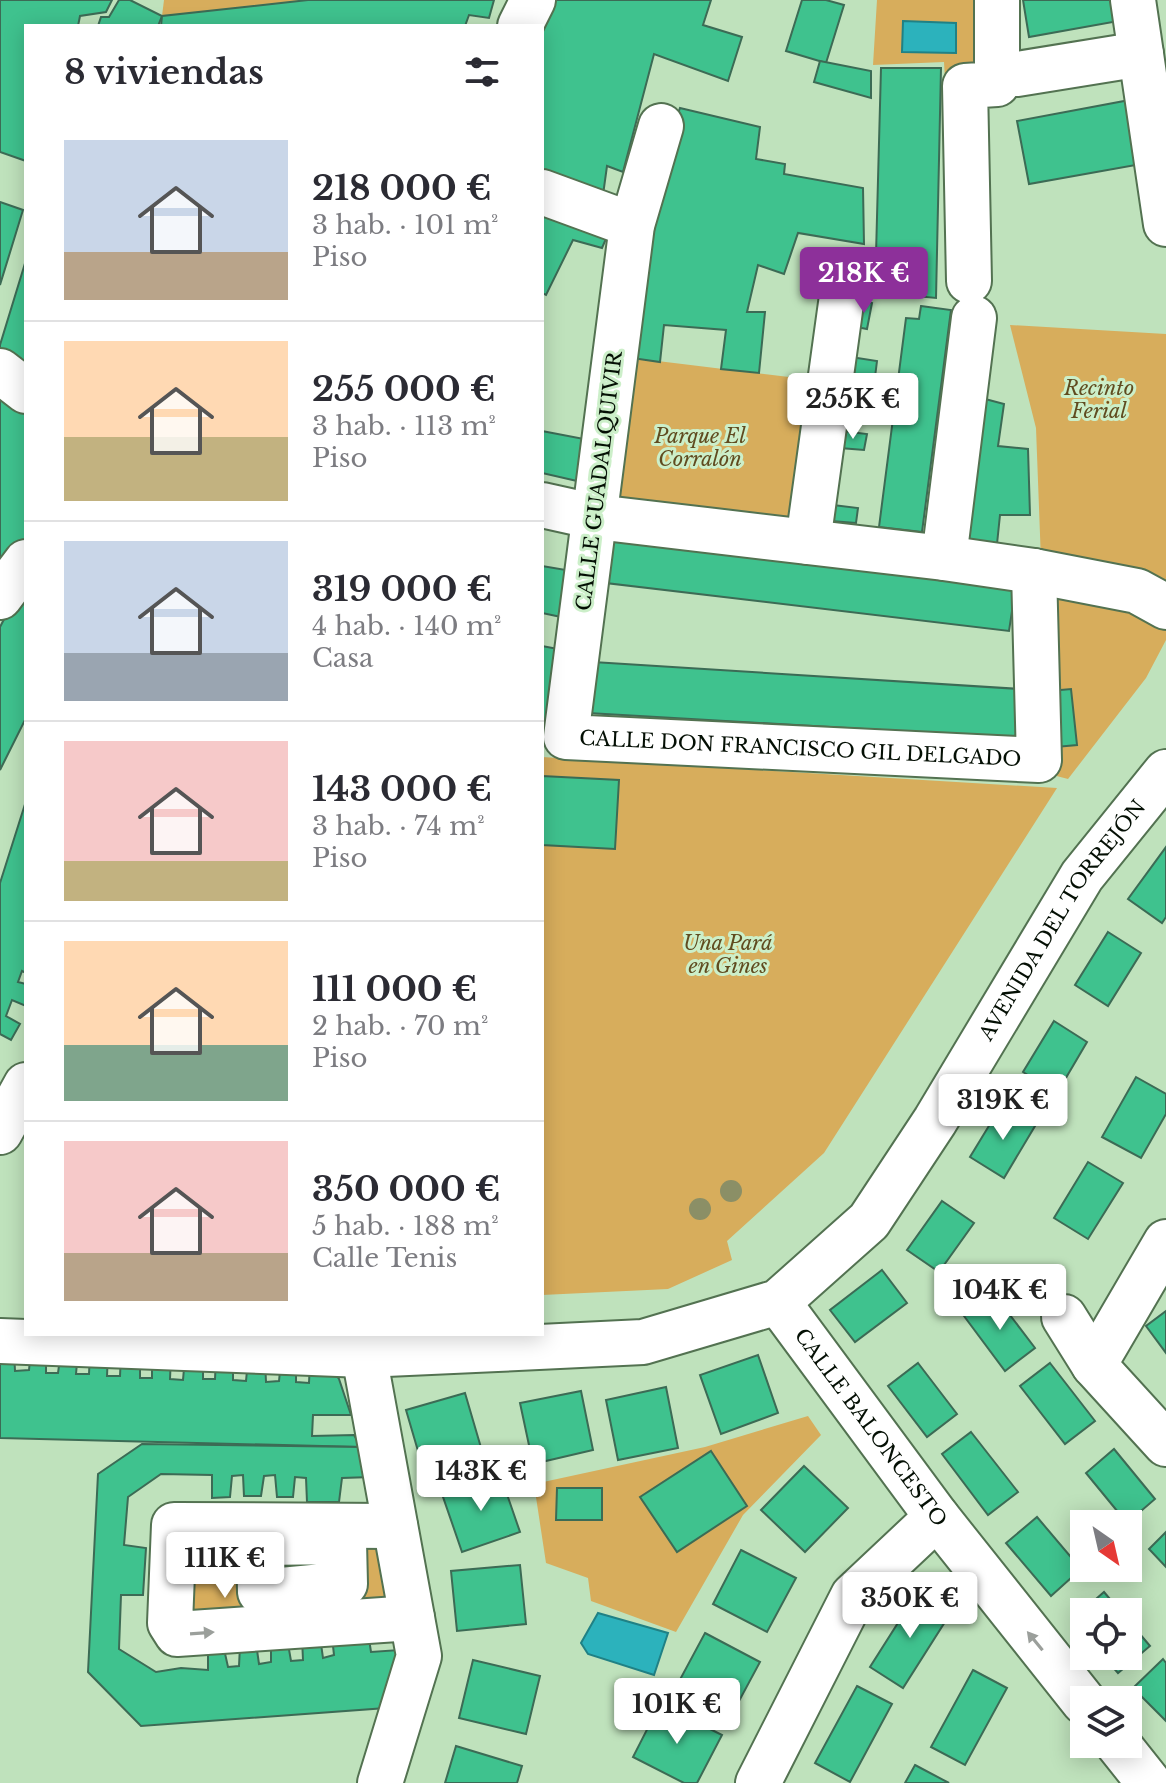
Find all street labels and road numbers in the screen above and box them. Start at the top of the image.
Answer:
street label: CALLE GUADALQUIVIR [571,349,627,612]
street label: CALLE DON FRANCISCO GIL DELGADO [579,726,1022,771]
street label: AVENIDA DEL TORREJÓN [974,795,1151,1046]
street label: CALLE BALONCESTO [790,1324,952,1531]

